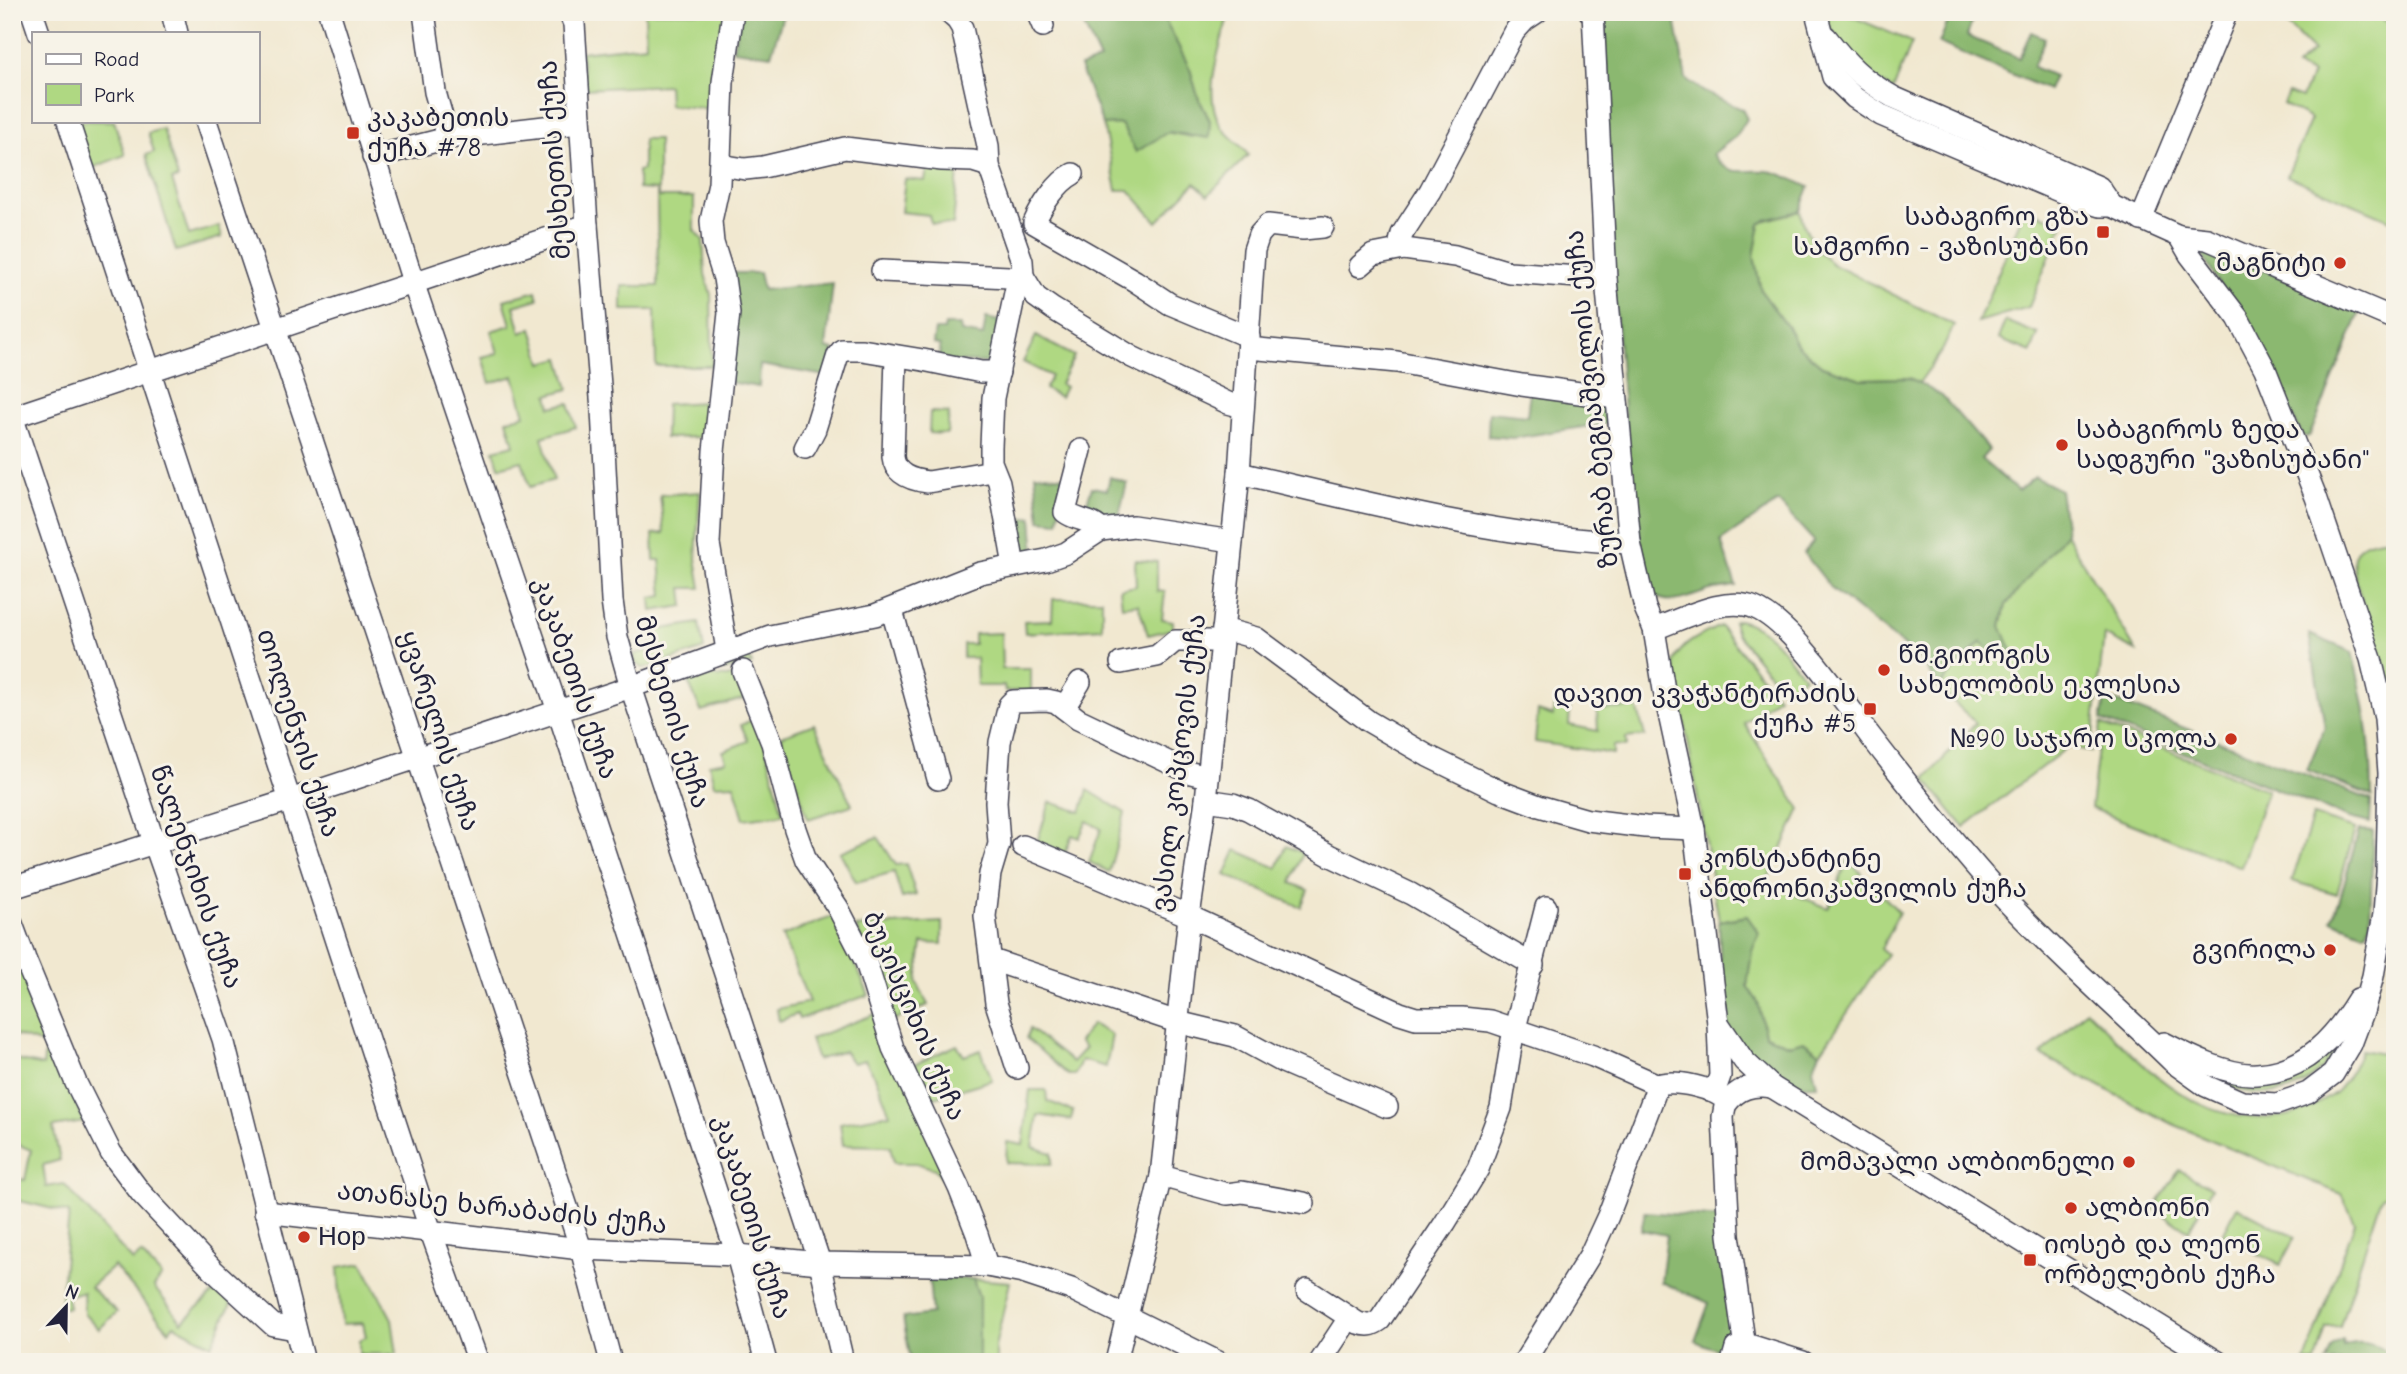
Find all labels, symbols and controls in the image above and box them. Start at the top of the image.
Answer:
legend [32,32,259,122]
text: Road [94,47,139,71]
street label: მესხეთის ქუჩა [533,59,577,261]
text: Park [94,83,134,107]
place label: კაკაბეთის ქუჩა #78 [367,103,509,163]
marker: კაკაბეთის ქუჩა #78 [345,125,361,141]
place label: საბაგირო გზა სამგორი - ვაზისუბანი [1793,202,2089,262]
marker: საბაგირო გზა სამგორი - ვაზისუბანი [2095,224,2111,240]
street label: ზურაბ ბეგიაშვილის ქუჩა [1559,229,1625,569]
place label: მაგნიტი [2216,248,2326,278]
marker: მაგნიტი [2332,255,2348,271]
place label: საბაგიროს ზედა სადგური "ვაზისუბანი" [2076,415,2369,475]
marker: საბაგიროს ზედა სადგური "ვაზისუბანი" [2054,437,2070,453]
street label: კაკაბეთის ქუჩა [526,573,624,783]
street label: მესხეთის ქუჩა [628,612,716,812]
street label: ვასილ კოპცოვის ქუჩა [1146,612,1212,914]
street label: თოლენჯის ქუჩა [250,625,346,841]
street label: ყვარელის ქუჩა [392,627,486,835]
place label: წმ.გიორგის სახელობის ეკლესია [1898,640,2181,700]
marker: წმ.გიორგის სახელობის ეკლესია [1876,662,1892,678]
place label: დავით კვაჭანტირაძის ქუჩა #5 [1553,679,1856,739]
marker: დავით კვაჭანტირაძის ქუჩა #5 [1862,701,1878,717]
place label: №90 საჯარო სკოლა [1950,724,2217,754]
marker: №90 საჯარო სკოლა [2223,731,2239,747]
street label: წალენჯიხის ქუჩა [144,761,248,993]
place label: კონსტანტინე ანდრონიკაშვილის ქუჩა [1699,844,2027,904]
marker: კონსტანტინე ანდრონიკაშვილის ქუჩა [1677,866,1693,882]
street label: ბუკისციხის ქუჩა [856,907,972,1125]
place label: გვირილა [2192,935,2316,965]
marker: გვირილა [2322,942,2338,958]
street label: კაკაბეთის ქუჩა [707,1111,797,1323]
place label: მომავალი ალბიონელი [1800,1147,2115,1177]
marker: მომავალი ალბიონელი [2121,1154,2137,1170]
street label: ათანასე ხარაბაძის ქუჩა [336,1176,668,1240]
place label: ალბიონი [2085,1193,2210,1223]
marker: ალბიონი [2063,1200,2079,1216]
place label: Нор [318,1222,366,1252]
marker: Нор [296,1229,312,1245]
place label: იოსებ და ლეონ ორბელების ქუჩა [2044,1230,2276,1290]
marker: იოსებ და ლეონ ორბელების ქუჩა [2022,1252,2038,1268]
north arrow [32,1272,102,1342]
text: N [62,1280,82,1305]

